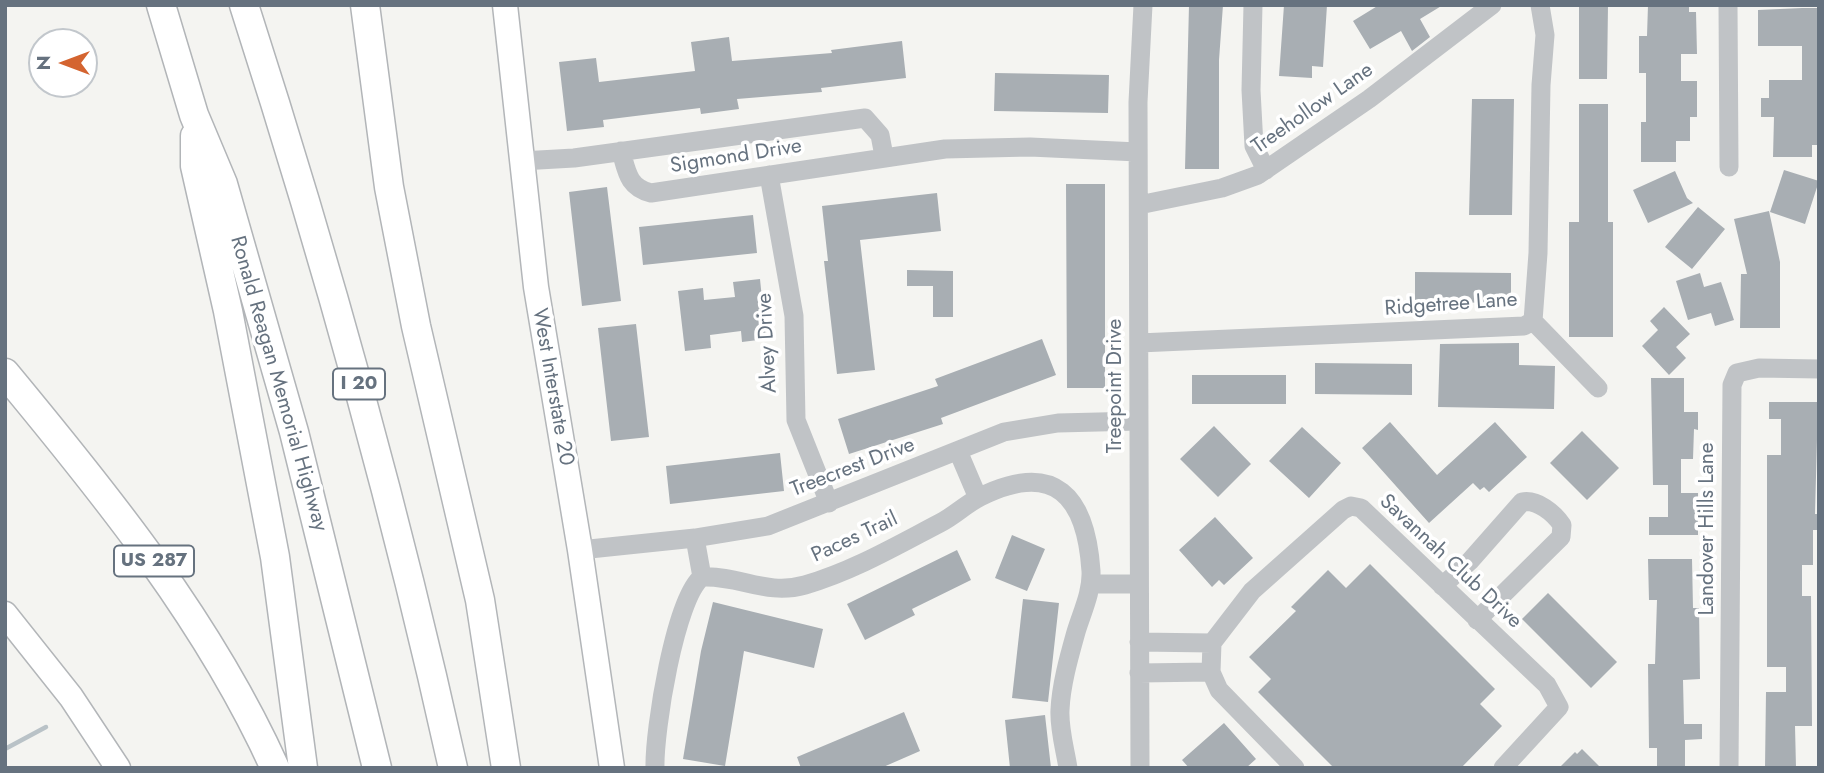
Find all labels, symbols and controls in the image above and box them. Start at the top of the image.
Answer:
north arrow [28,28,98,98]
text: N [30,55,57,71]
street label: Treehollow Lane [1248,58,1378,160]
street label: Sigmond Drive [668,134,804,180]
street label: Ronald Reagan Memorial Highway [224,233,332,535]
street label: Ridgetree Lane [1384,288,1518,322]
street label: Alvey Drive [753,292,783,394]
street label: West Interstate 20 [526,306,578,468]
street label: Treepoint Drive [1103,319,1129,453]
road number: I 20 [333,368,385,400]
street label: Treecrest Drive [787,433,919,503]
street label: Landover Hills Lane [1695,442,1721,616]
street label: Savannah Club Drive [1374,490,1526,634]
street label: Paces Trail [808,507,902,569]
road number: US 287 [114,546,194,576]

